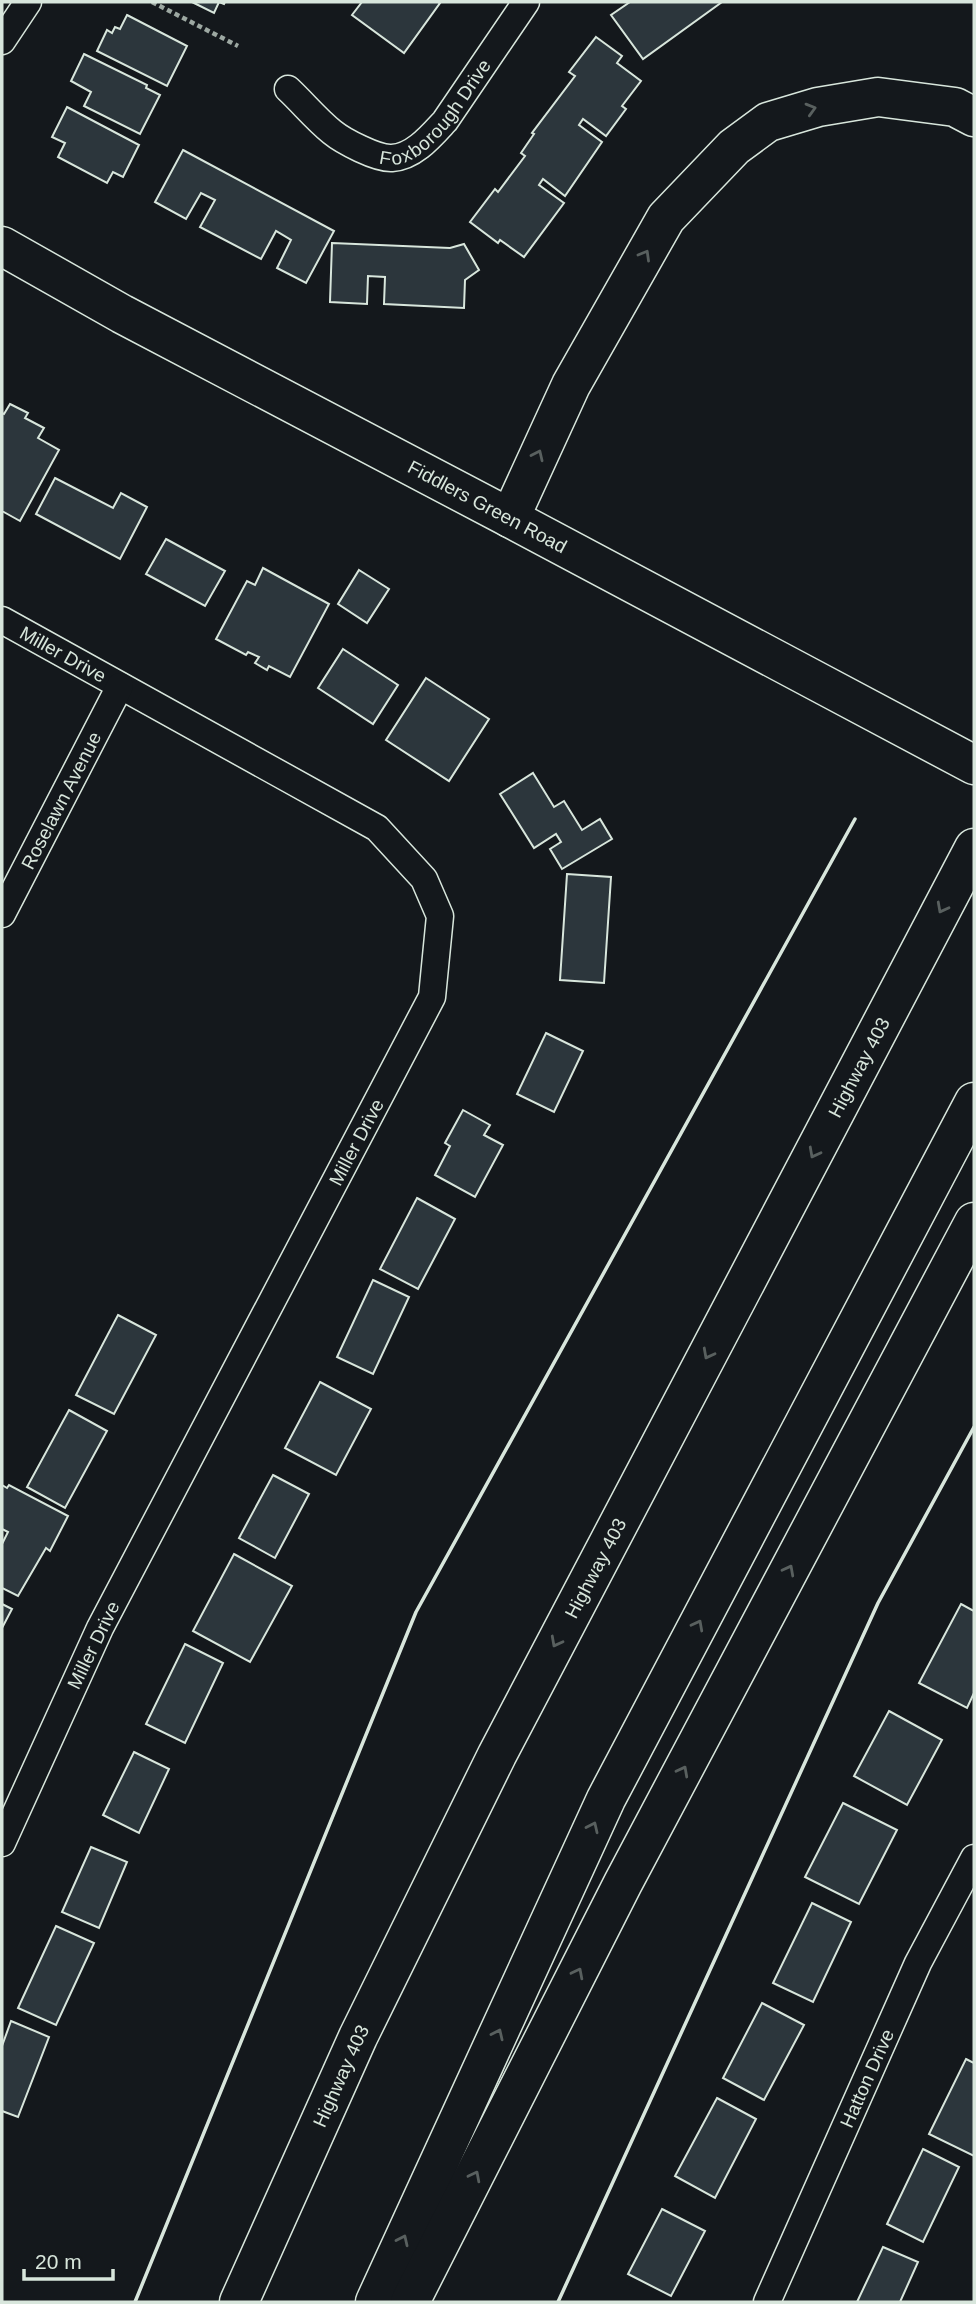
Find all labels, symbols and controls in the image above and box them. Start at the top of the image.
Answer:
street label: Foxborough Drive [378,55,495,169]
one-way arrow [805,103,817,118]
one-way arrow [637,249,650,262]
one-way arrow [530,450,544,463]
street label: Fiddlers Green Road [404,456,570,557]
street label: Miller Drive [16,622,110,687]
street label: Roselawn Avenue [17,728,106,873]
one-way arrow [937,901,951,913]
street label: Highway 403 [824,1014,894,1121]
street label: Miller Drive [325,1095,388,1189]
one-way arrow [808,1146,822,1158]
one-way arrow [703,1347,716,1359]
street label: Highway 403 [561,1515,631,1622]
one-way arrow [781,1565,795,1577]
street label: Miller Drive [63,1598,124,1693]
one-way arrow [690,1620,703,1632]
one-way arrow [551,1635,565,1647]
one-way arrow [674,1766,688,1778]
one-way arrow [585,1822,599,1834]
one-way arrow [569,1968,583,1980]
street label: Highway 403 [309,2021,373,2130]
street label: Hatton Drive [836,2026,898,2131]
one-way arrow [490,2028,504,2041]
one-way arrow [466,2171,480,2183]
one-way arrow [395,2235,409,2247]
scale bar [24,2238,114,2282]
text: 20 m [35,2250,82,2273]

